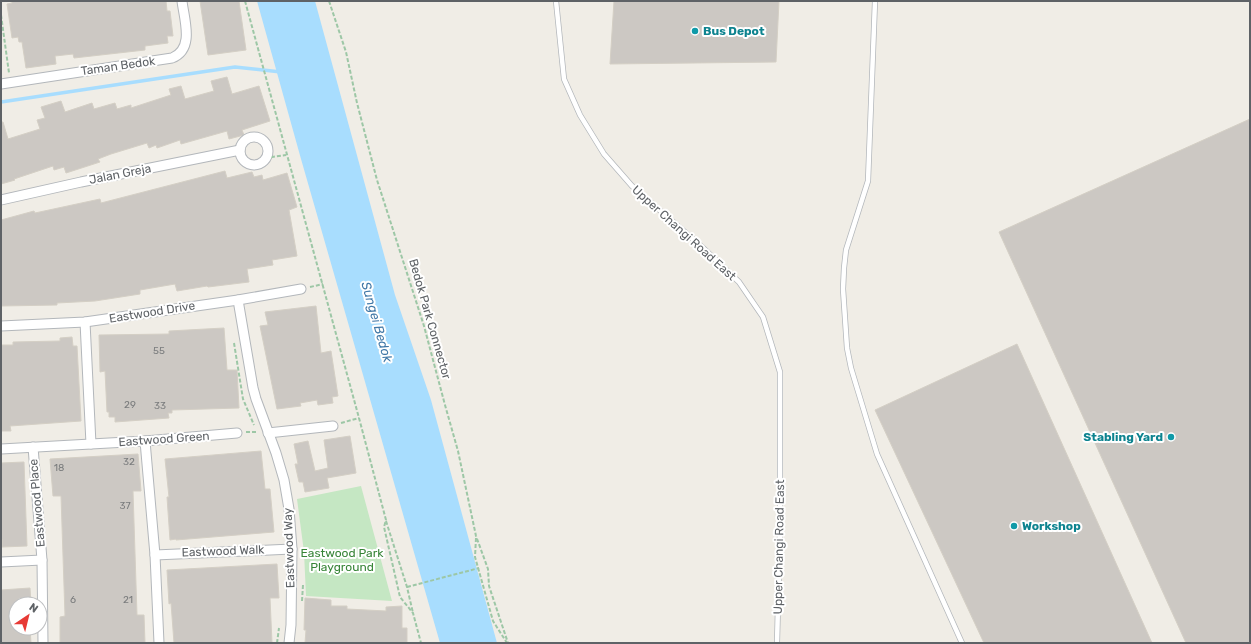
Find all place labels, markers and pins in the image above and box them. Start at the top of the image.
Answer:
place label: Bus Depot [703,24,765,38]
marker: Bus Depot [690,26,700,36]
place label: Stabling Yard [1083,430,1163,444]
marker: Stabling Yard [1166,432,1176,442]
place label: Workshop [1022,519,1081,533]
marker: Workshop [1009,521,1019,531]

